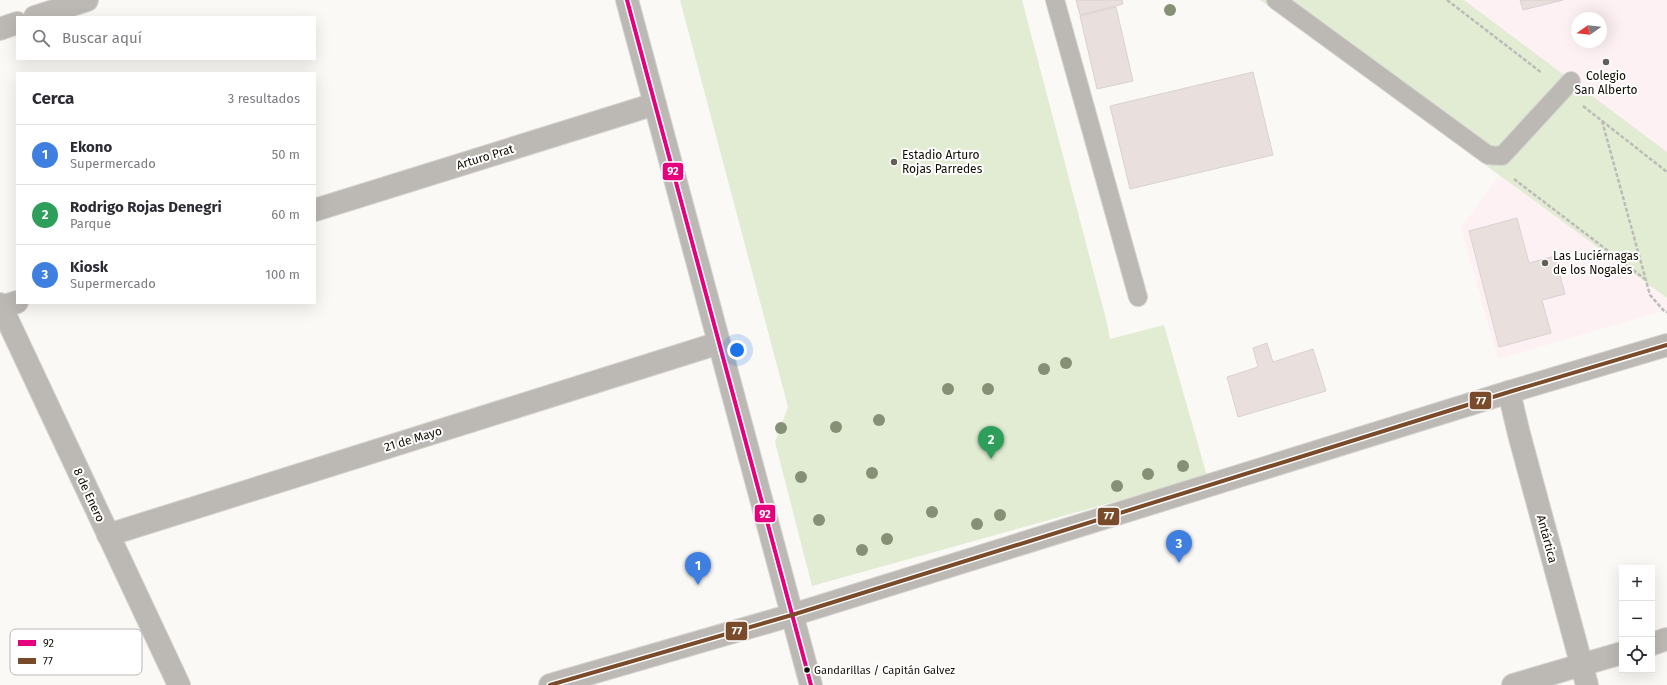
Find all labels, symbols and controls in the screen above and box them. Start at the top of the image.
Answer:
north arrow [1571,12,1607,48]
search box [16,16,316,60]
icon: search [30,27,52,49]
text: Buscar aquí [62,29,142,47]
marker: Colegio San Alberto [1601,57,1611,67]
place label: Colegio San Alberto [1574,69,1638,97]
text: Cerca [32,88,74,109]
text: 3 resultados [228,91,300,106]
text: Ekono [70,138,112,156]
street label: Arturo Prat [455,141,516,172]
text: 1 [42,147,48,162]
text: 50 m [272,147,300,162]
place label: Estadio Arturo Rojas Parredes [902,148,983,176]
text: Supermercado [70,156,156,171]
marker: Estadio Arturo Rojas Parredes [889,157,899,167]
line badge: 92 [662,162,684,181]
text: 92 [667,165,679,178]
text: Rodrigo Rojas Denegri [70,198,222,216]
text: 2 [42,207,48,222]
text: 60 m [271,207,300,222]
text: Parque [70,216,111,231]
place label: Las Luciérnagas de los Nogales [1553,249,1639,277]
text: Kiosk [70,258,108,276]
marker: Las Luciérnagas de los Nogales [1540,258,1550,268]
text: 3 [42,267,48,282]
text: 100 m [265,267,300,282]
text: Supermercado [70,276,156,291]
your location [727,340,747,360]
line badge: 77 [1469,391,1492,410]
text: 77 [1476,395,1486,408]
street label: 21 de Mayo [383,424,443,454]
pin: 2 [978,426,1004,459]
street label: 8 de Enero [70,466,108,524]
line badge: 92 [754,504,776,523]
line badge: 77 [1097,507,1120,526]
text: 92 [759,508,771,521]
text: 77 [1104,510,1114,523]
street label: Antártica [1534,513,1560,565]
pin: 3 [1166,530,1192,563]
pin: 1 [685,552,711,585]
map controls [1619,565,1655,673]
button: + [1619,565,1655,601]
button: − [1619,601,1655,637]
line badge: 77 [725,621,748,641]
text: 77 [732,625,742,638]
legend [10,629,142,675]
text: 92 [43,637,54,650]
button: locate [1619,637,1655,673]
text: 77 [43,655,53,668]
place label: Gandarillas / Capitán Galvez [814,664,955,677]
marker: Gandarillas / Capitán Galvez [802,665,812,675]

